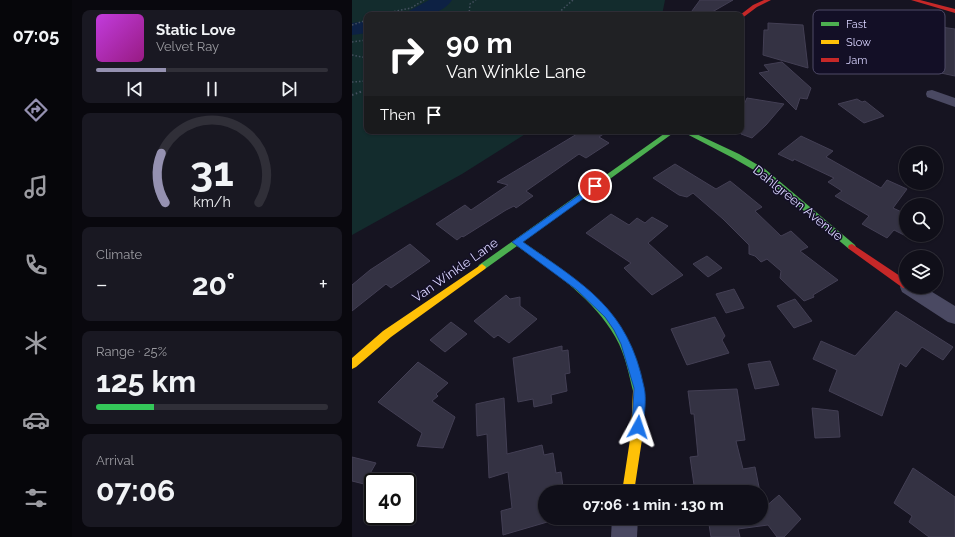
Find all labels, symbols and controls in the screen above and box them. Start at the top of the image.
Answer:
legend [813,10,945,74]
text: Fast [846,18,867,31]
text: Static Love [156,21,235,39]
text: 07:05 [13,25,59,46]
text: 90 m [446,27,512,60]
icon: right [380,28,432,80]
text: Slow [846,36,871,49]
text: Velvet Ray [156,39,219,54]
text: Jam [846,54,867,67]
text: Van Winkle Lane [446,61,586,82]
icon: previous [124,78,146,100]
icon: pause [201,78,223,100]
icon: next [278,78,300,100]
icon: directions [22,96,50,124]
icon: arrive [423,104,445,126]
text: Then [380,106,415,124]
map controls [899,146,943,294]
button: sound [899,146,943,190]
text: 31 [190,147,234,196]
street label: Dahlgreen Avenue [750,162,846,244]
pin [578,169,612,203]
icon: music [22,173,50,201]
icon: arrive [584,175,606,197]
text: km/h [193,194,231,210]
button: search [899,198,943,242]
street label: Van Winkle Lane [409,235,501,305]
text: Climate [96,247,142,262]
button: layers [899,250,943,294]
icon: phone [22,251,50,279]
text: 20° [192,267,235,302]
text: − [96,271,108,297]
text: + [319,271,328,297]
icon: climate [22,329,50,357]
text: Range · 25% [96,344,167,359]
text: 125 km [96,364,196,399]
icon: car [22,406,50,434]
position arrow [617,406,659,448]
text: Arrival [96,453,134,468]
text: 07:06 [96,473,175,508]
speed limit sign: 40 [364,473,416,525]
icon: filters [22,484,50,512]
text: 07:06 · 1 min · 130 m [582,496,724,514]

